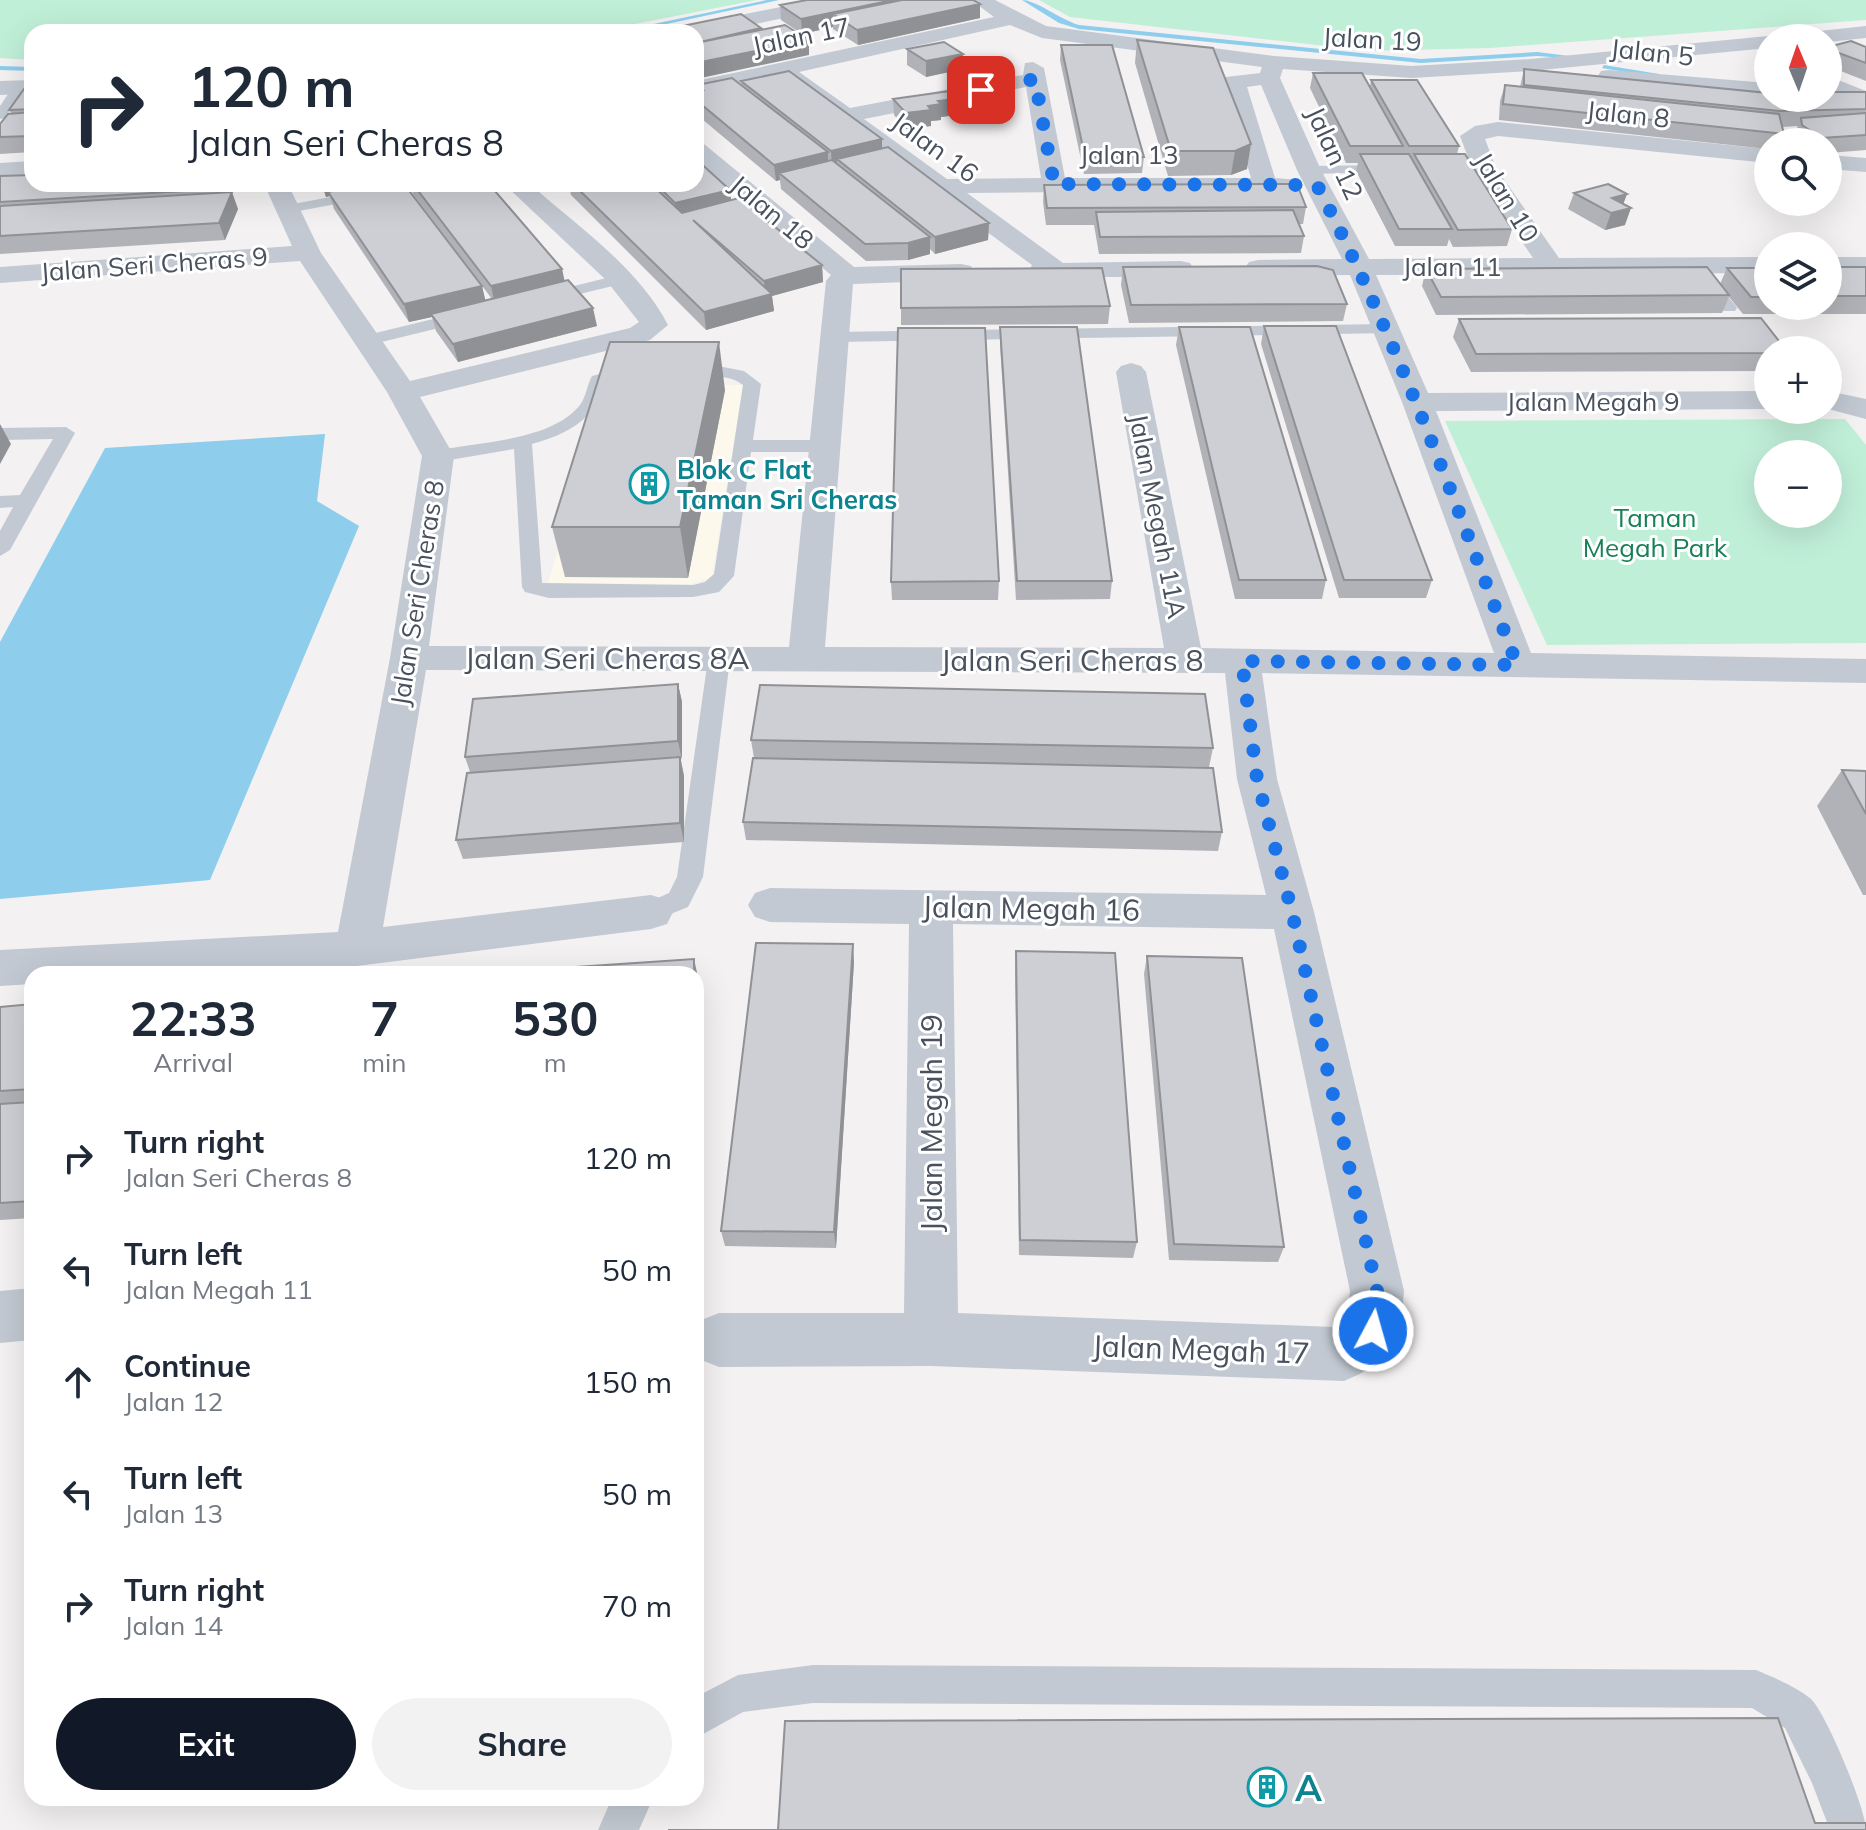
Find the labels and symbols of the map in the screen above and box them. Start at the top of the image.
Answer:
street label: Jalan 17 [749,10,853,62]
street label: Jalan 19 [1322,20,1422,58]
north arrow [1754,24,1842,112]
street label: Jalan 5 [1609,31,1695,73]
pin [947,56,1015,124]
street label: Jalan 8 [1585,93,1671,135]
street label: Jalan 12 [1299,101,1371,205]
street label: Jalan 16 [885,105,985,189]
street label: Jalan 13 [1079,138,1179,171]
street label: Jalan 10 [1467,146,1547,248]
street label: Jalan 18 [723,167,821,257]
street label: Jalan Seri Cheras 9 [39,240,269,288]
street label: Jalan 11 [1402,250,1502,283]
street label: Jalan Megah 9 [1506,385,1680,418]
street label: Jalan Megah 11A [1122,411,1194,621]
place label: Blok C Flat Taman Sri Cheras [677,453,897,516]
building icon: Blok C Flat Taman Sri Cheras [628,463,670,505]
street label: Jalan Seri Cheras 8 [383,478,451,708]
park label: Taman Megah Park [1583,501,1728,564]
street label: Jalan Seri Cheras 8A [464,639,750,677]
street label: Jalan Seri Cheras 8 [940,641,1204,679]
street label: Jalan Megah 16 [922,887,1140,929]
street label: Jalan Megah 19 [912,1014,950,1232]
position arrow [1331,1289,1415,1373]
street label: Jalan Megah 17 [1091,1326,1311,1372]
place label: A [1295,1765,1322,1810]
building icon: A [1246,1766,1288,1808]

